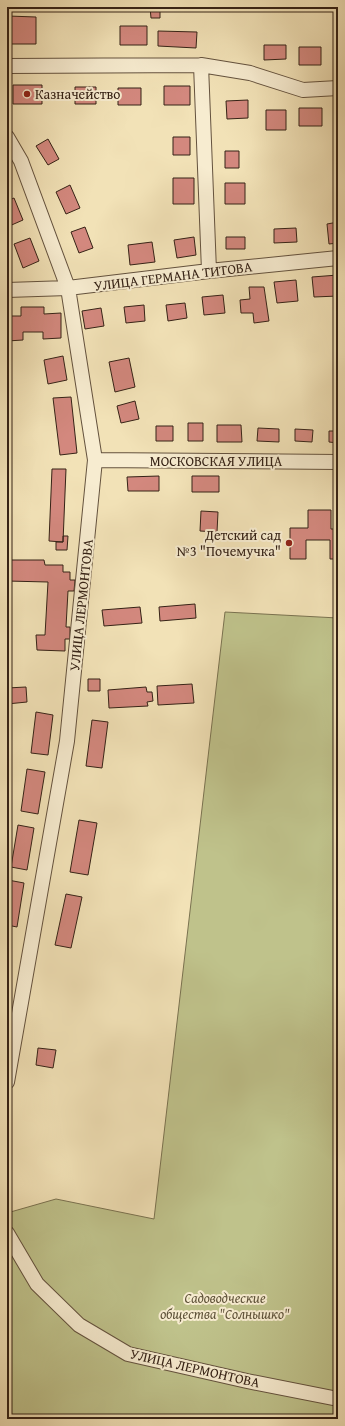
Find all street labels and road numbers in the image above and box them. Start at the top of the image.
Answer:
street label: УЛИЦА ГЕРМАНА ТИТОВА [93,256,254,296]
street label: МОСКОВСКАЯ УЛИЦА [150,451,283,471]
street label: УЛИЦА ЛЕРМОНТОВА [64,538,98,672]
street label: УЛИЦА ЛЕРМОНТОВА [128,1343,262,1393]

